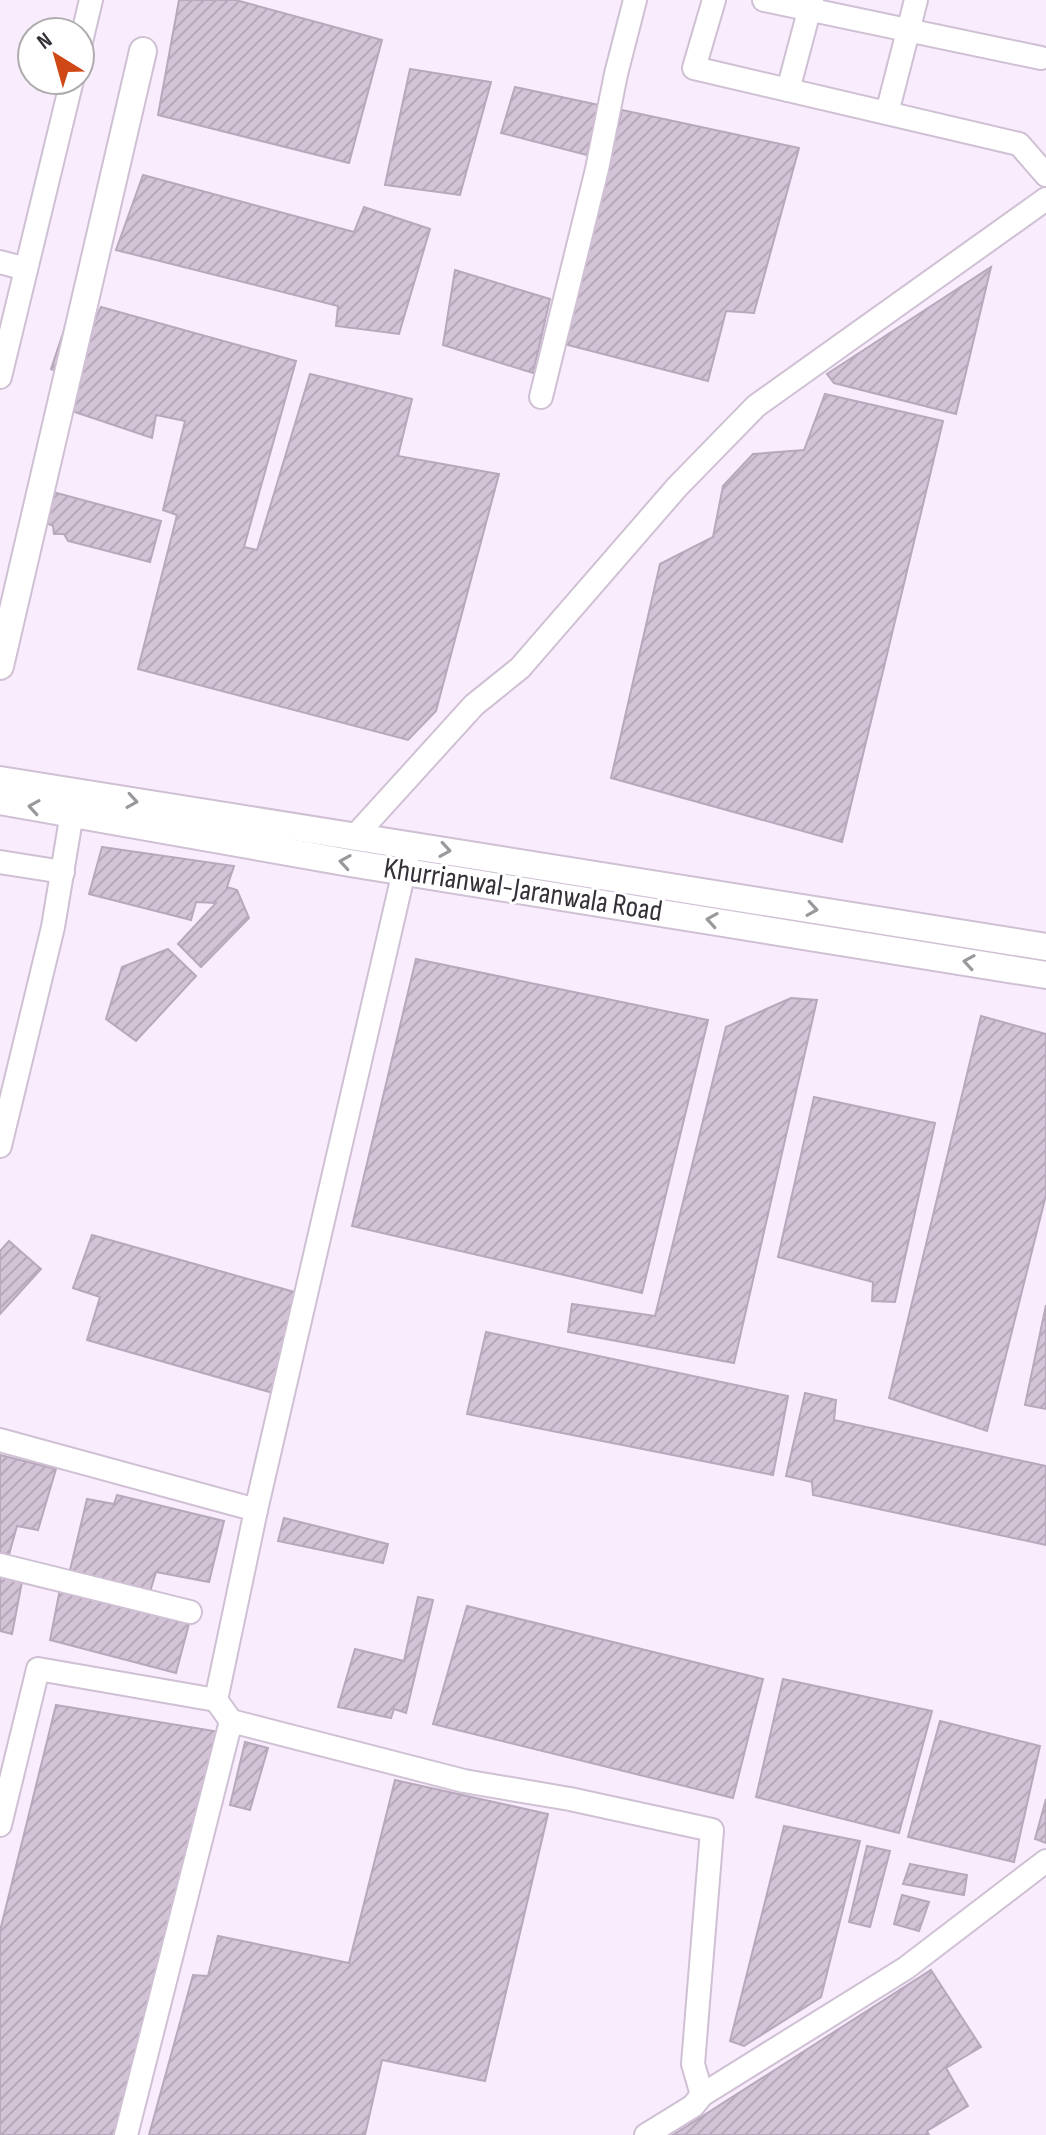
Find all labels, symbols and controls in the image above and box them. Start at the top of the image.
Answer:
north arrow [16,16,96,96]
text: N [32,27,58,56]
one-way arrow [126,791,139,808]
one-way arrow [27,799,41,816]
one-way arrow [438,841,451,858]
street label: Khurrianwal-Jaranwala Road [381,850,665,930]
one-way arrow [338,854,352,871]
one-way arrow [805,900,819,917]
one-way arrow [706,913,719,930]
one-way arrow [962,955,976,972]

